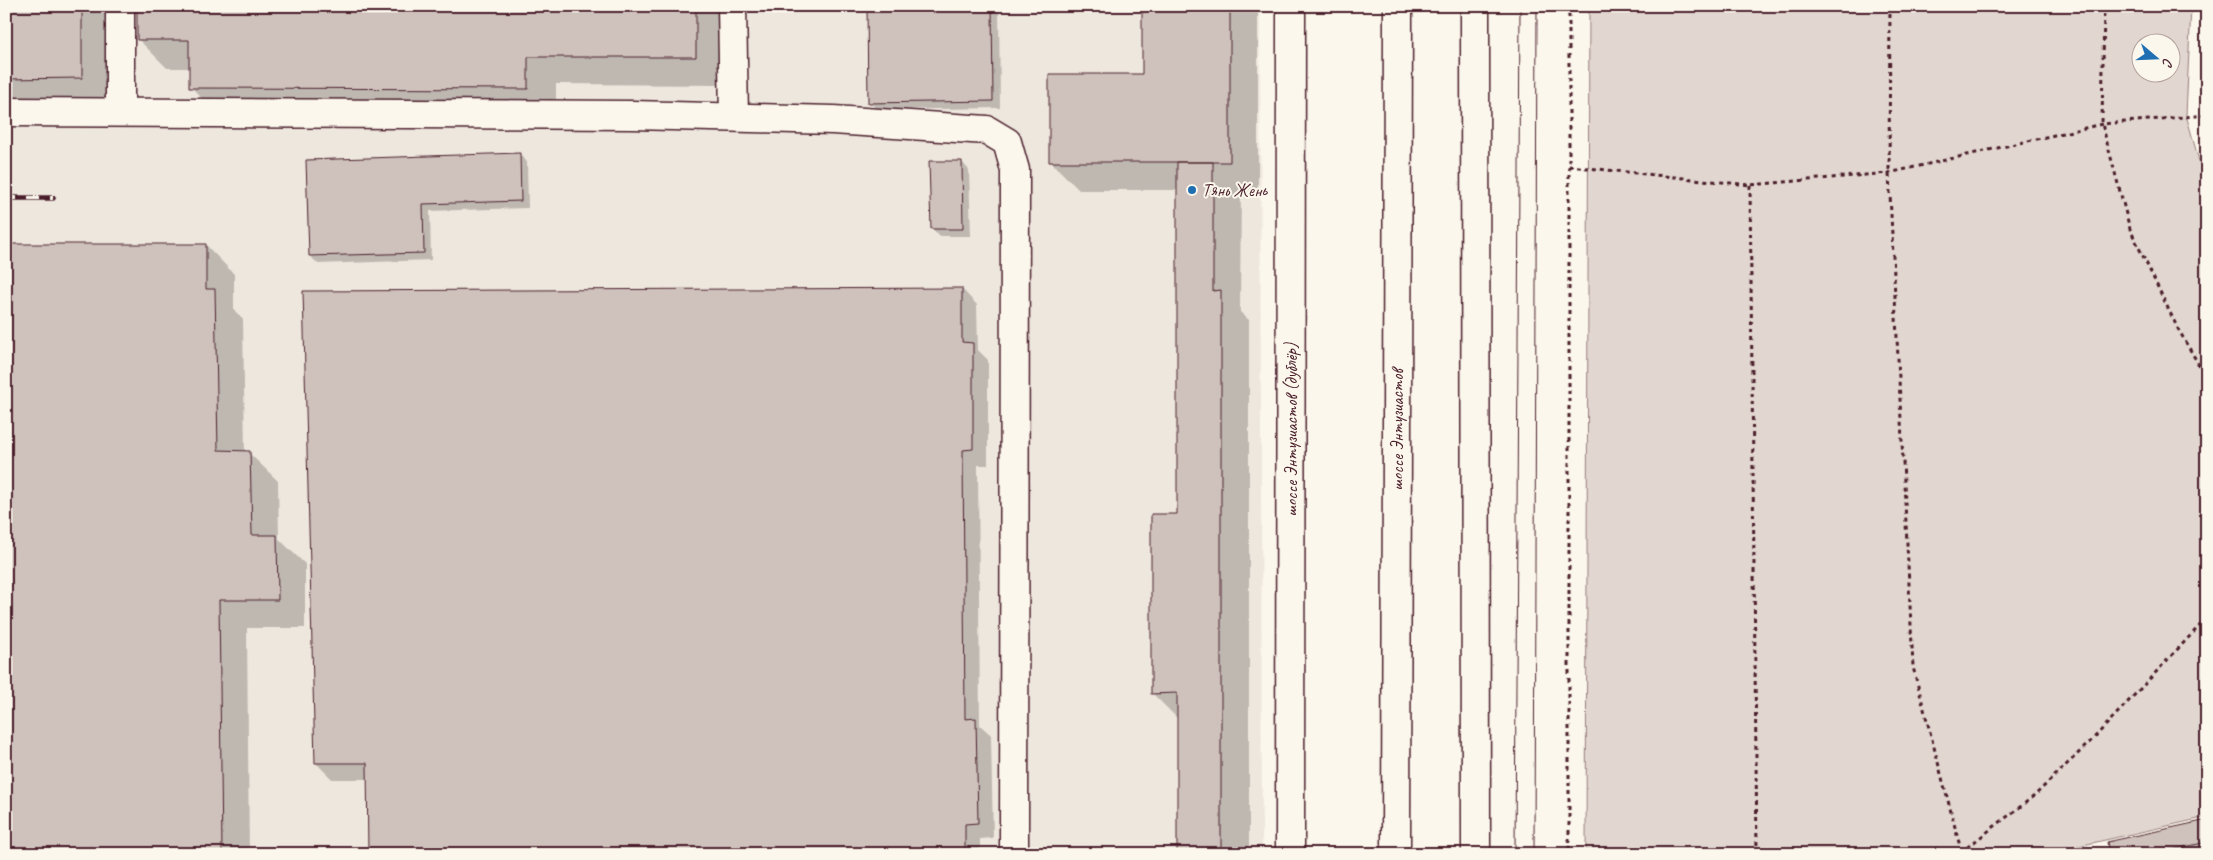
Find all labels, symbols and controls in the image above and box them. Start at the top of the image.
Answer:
north arrow [2130,32,2180,82]
text: С [2158,56,2177,70]
place label: Тянь Жень [1202,179,1268,201]
marker: Тянь Жень [1186,184,1198,196]
street label: шоссе Энтузиастов (дублёр) [1280,342,1302,517]
street label: шоссе Энтузиастов [1386,366,1408,491]

